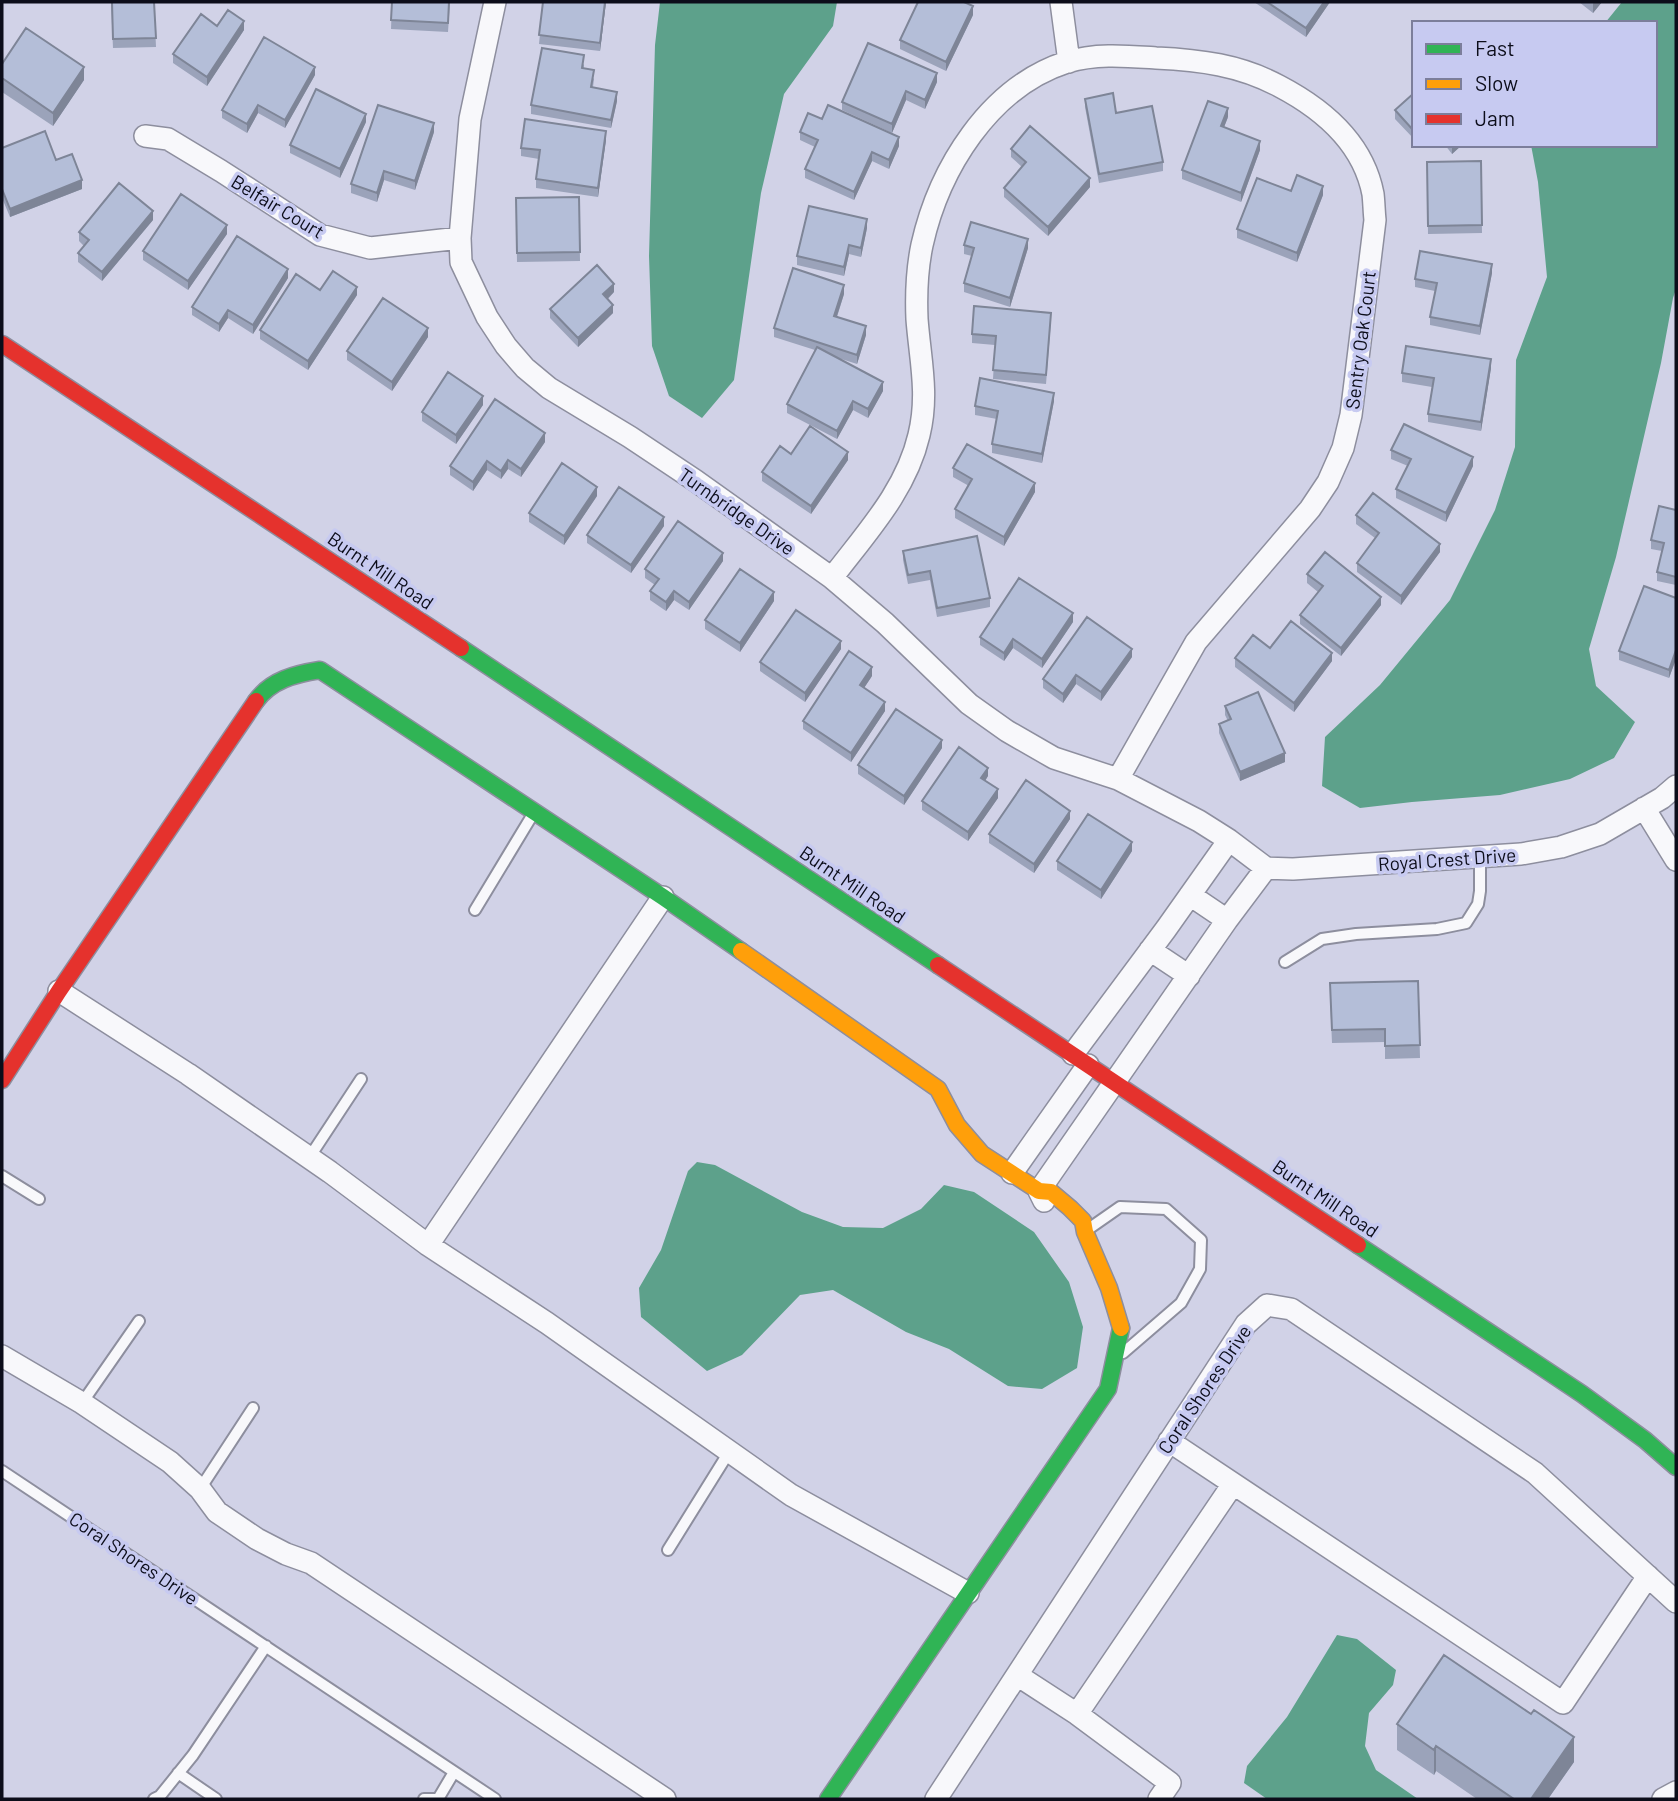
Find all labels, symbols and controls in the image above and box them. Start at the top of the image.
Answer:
legend [1412,21,1657,147]
text: Fast [1475,35,1515,60]
text: Slow [1475,70,1518,95]
text: Jam [1475,105,1515,130]
street label: Belfair Court [227,169,329,243]
street label: Sentry Oak Court [1340,269,1380,411]
street label: Turnbridge Drive [675,463,799,559]
street label: Burnt Mill Road [324,526,438,614]
street label: Burnt Mill Road [796,840,910,928]
street label: Royal Crest Drive [1377,843,1517,875]
street label: Burnt Mill Road [1269,1154,1383,1242]
street label: Coral Shores Drive [1152,1320,1256,1458]
street label: Coral Shores Drive [65,1506,203,1610]

